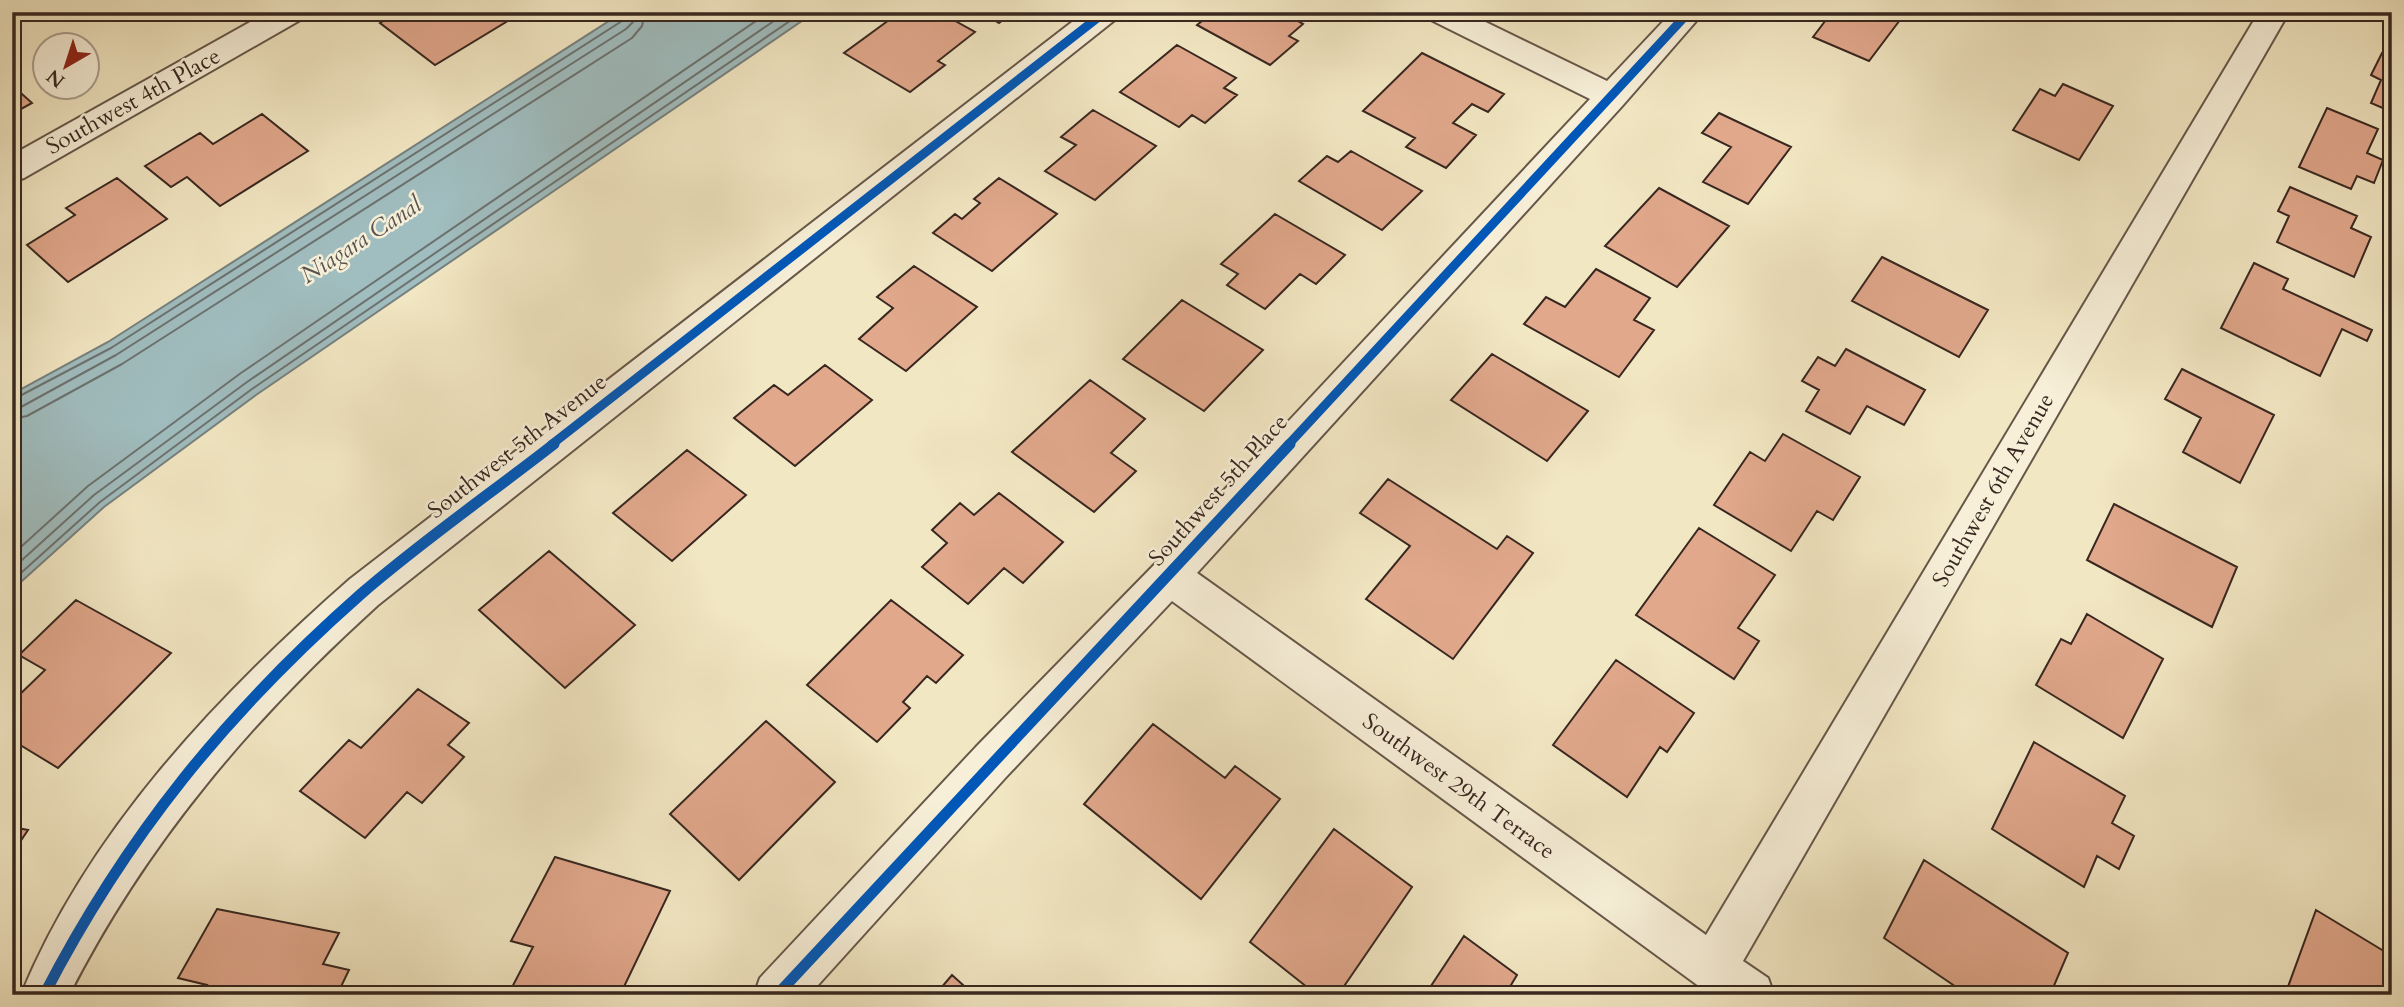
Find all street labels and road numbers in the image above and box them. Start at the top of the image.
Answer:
street label: Southwest 4th Place [40,40,226,162]
street label: Southwest 5th Avenue [421,366,613,526]
street label: Southwest 6th Avenue [1925,387,2061,593]
street label: Southwest 5th Place [1141,407,1295,573]
street label: Southwest 29th Terrace [1356,706,1562,866]

